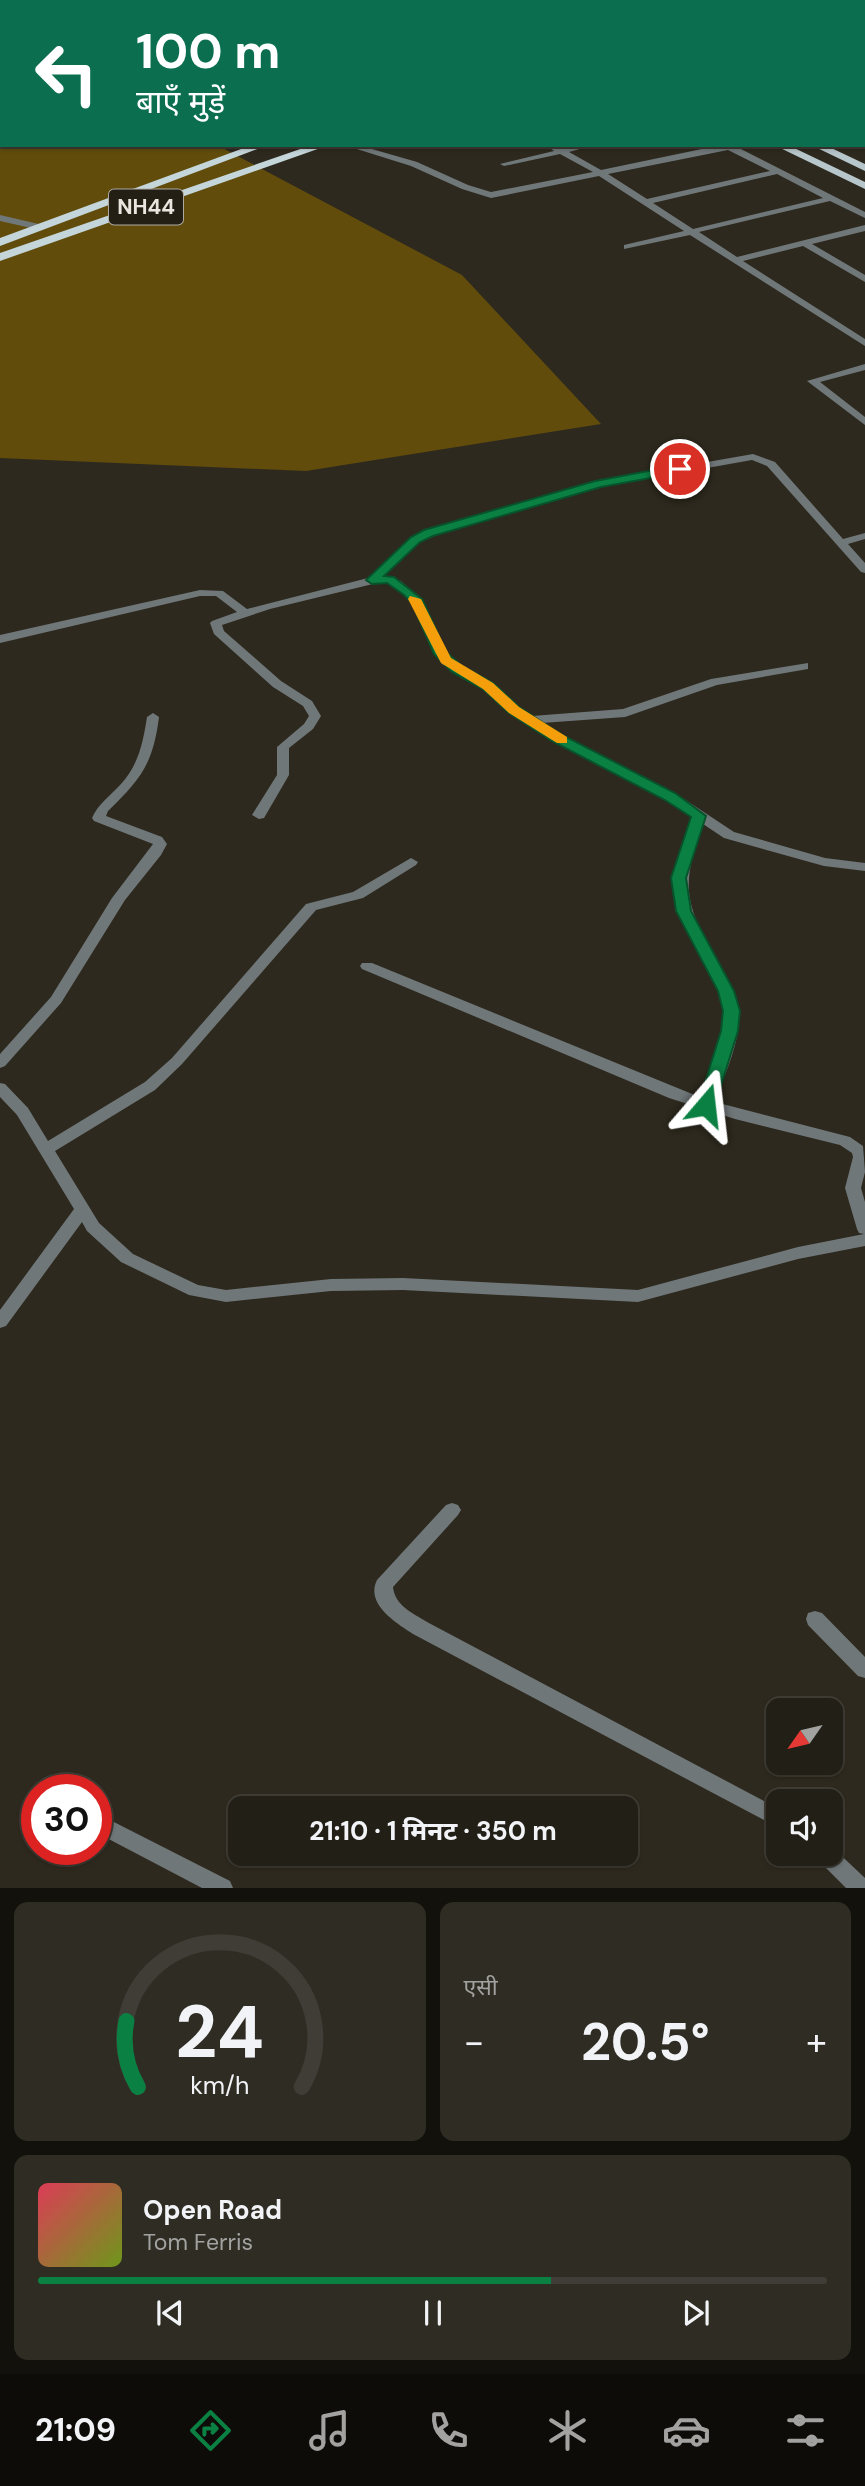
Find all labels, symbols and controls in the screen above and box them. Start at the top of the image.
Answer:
text: 100 m [136,19,280,83]
icon: left [21,28,112,119]
text: बाएँ मुड़ें [136,81,225,123]
road number: NH44 [109,190,183,224]
pin [650,439,710,499]
icon: arrive [661,450,699,488]
position arrow [669,1068,743,1142]
north arrow [766,1698,844,1774]
map controls [766,1698,843,1866]
speed limit sign: 30 [21,1774,112,1865]
button: sound [766,1789,843,1866]
text: 21:10 · 1 मिनट · 350 m [309,1814,557,1848]
text: एसी [464,1972,498,2002]
text: 24 [175,1986,264,2081]
text: 20.5° [581,2008,710,2076]
text: − [464,2017,484,2067]
text: + [806,2017,827,2067]
text: km/h [190,2069,249,2102]
text: Open Road [143,2193,282,2227]
text: Tom Ferris [143,2227,253,2257]
icon: previous [151,2294,189,2332]
icon: pause [414,2294,452,2332]
icon: next [677,2294,715,2332]
icon: directions [186,2406,235,2455]
icon: music [305,2406,354,2455]
icon: phone [424,2406,473,2455]
icon: climate [543,2406,592,2455]
icon: car [662,2406,711,2455]
icon: filters [781,2406,830,2455]
text: 21:09 [35,2409,116,2451]

